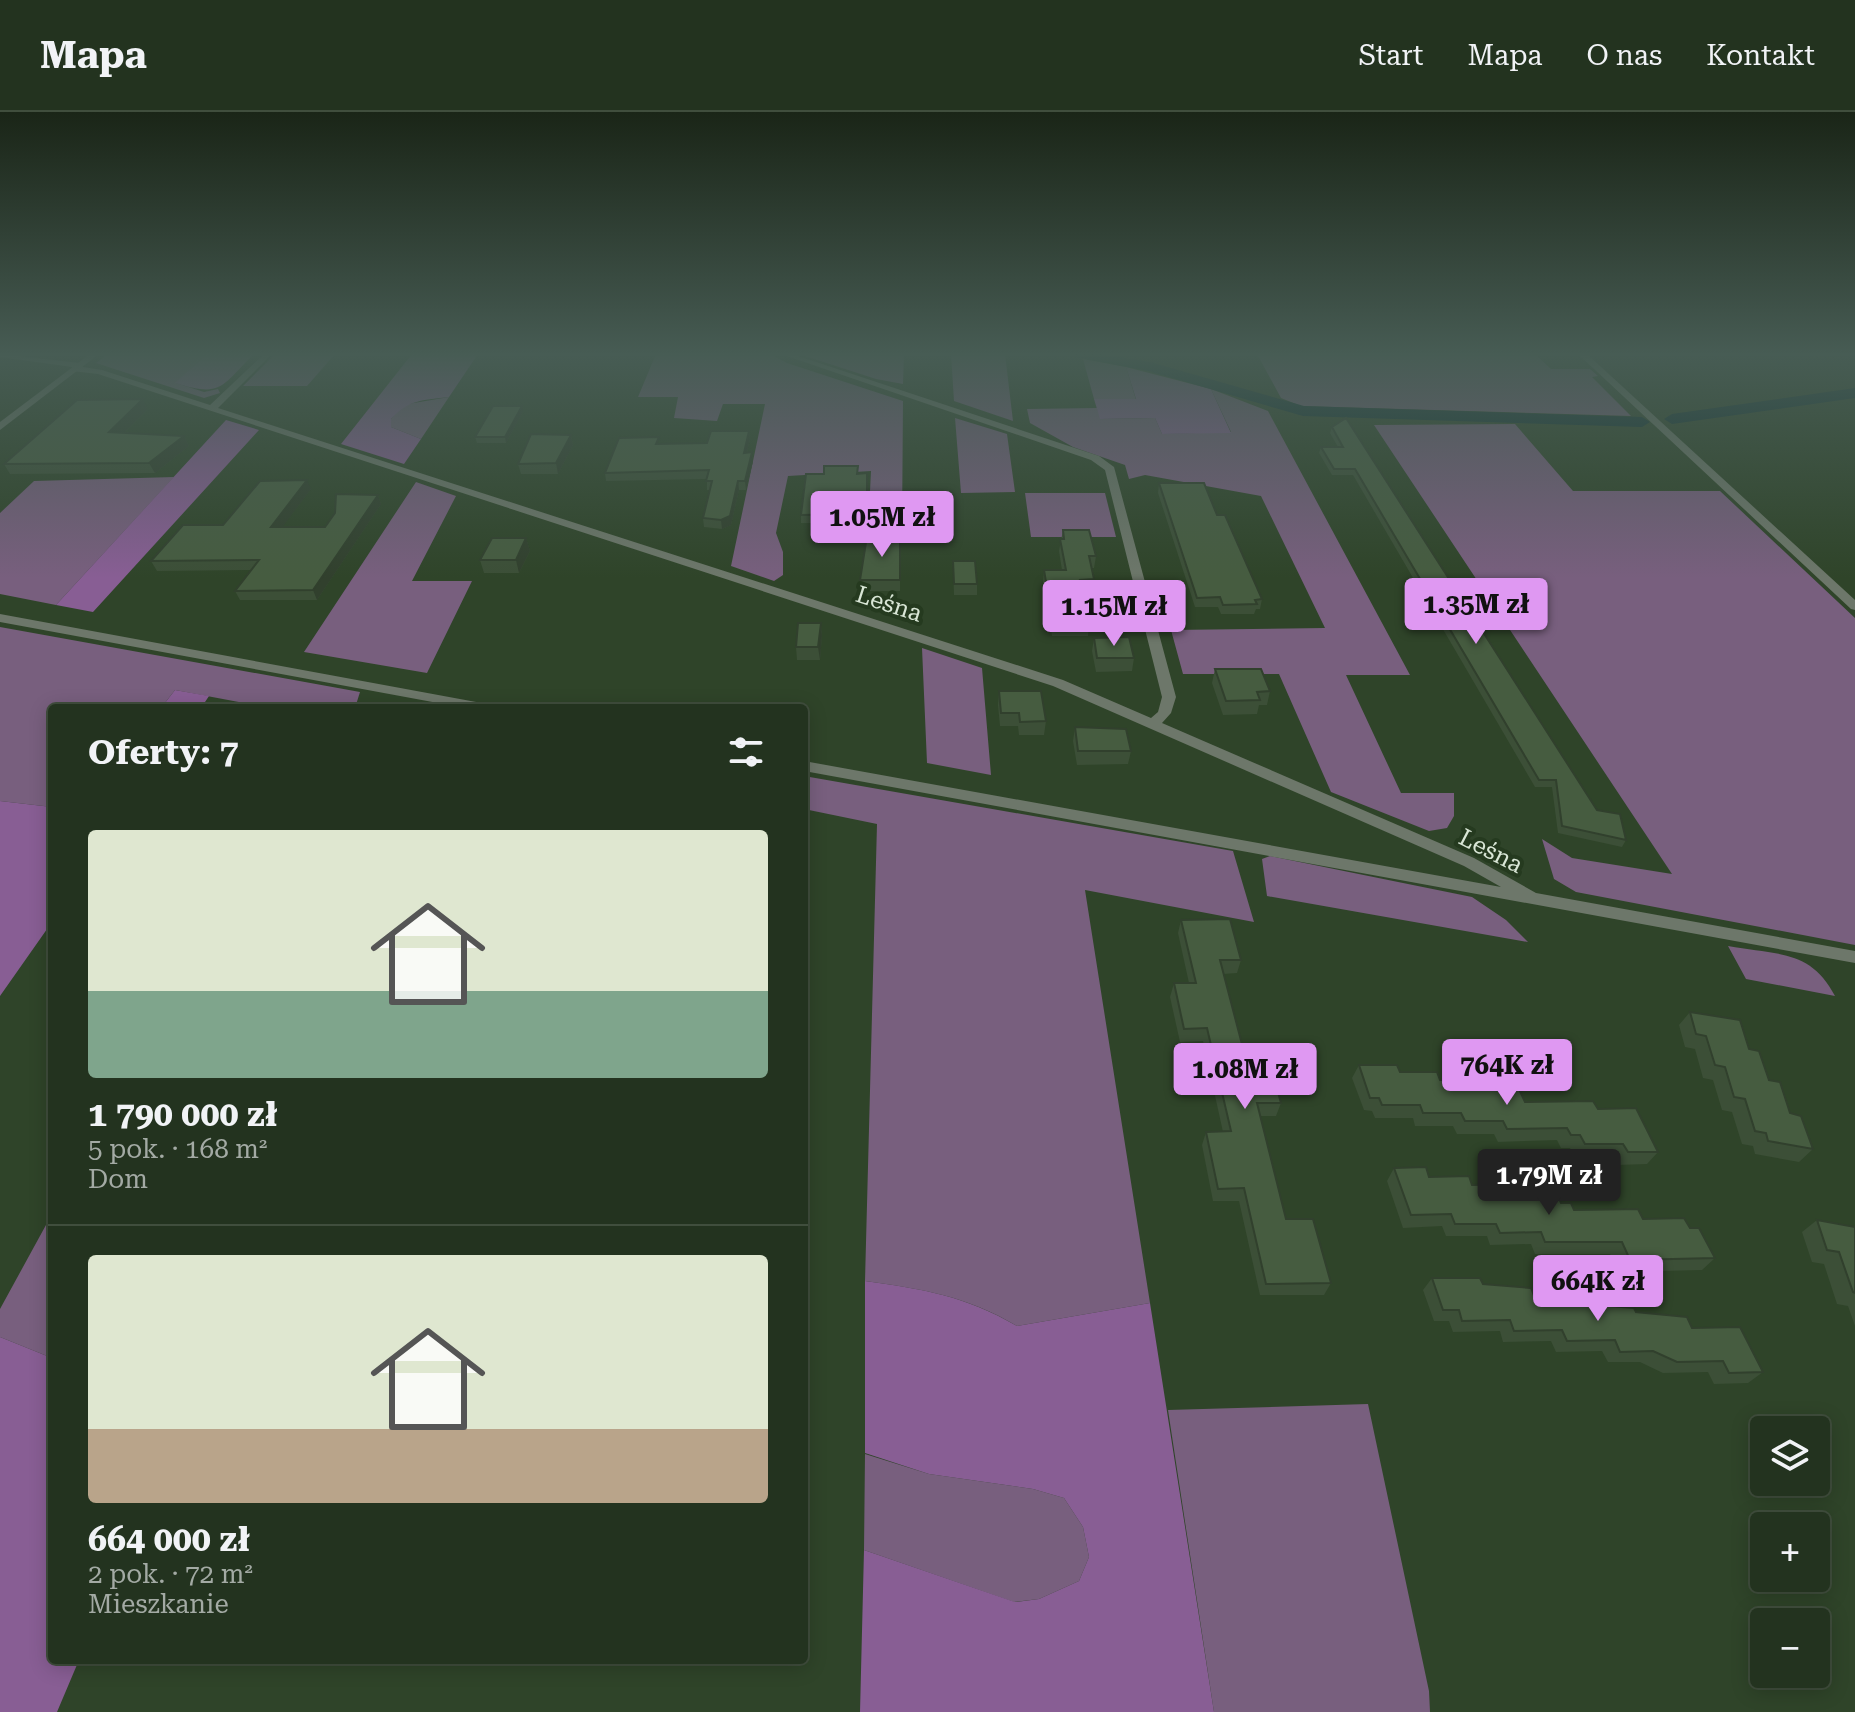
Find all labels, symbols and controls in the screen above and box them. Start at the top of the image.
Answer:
text: Mapa [40,33,147,77]
text: Start [1358,39,1424,72]
text: Mapa [1468,39,1542,72]
text: O nas [1586,39,1662,72]
text: Kontakt [1706,39,1815,72]
pin: 1.05M zł [799,491,965,559]
text: 1.05M zł [829,502,935,532]
pin: 1.35M zł [1393,578,1559,646]
street label: Leśna [852,580,926,628]
pin: 1.15M zł [1031,580,1197,648]
text: 1.35M zł [1423,589,1529,619]
text: 1.15M zł [1061,591,1167,621]
icon: filters [724,730,768,774]
text: Oferty: 7 [88,732,238,772]
street label: Leśna [1454,823,1528,879]
icon: home [356,882,500,1026]
pin: 764K zł [1433,1039,1581,1107]
pin: 1.08M zł [1162,1043,1328,1111]
text: 764K zł [1460,1050,1554,1080]
text: 1.08M zł [1192,1054,1298,1084]
text: 1 790 000 zł [88,1094,277,1134]
text: 5 pok. · 168 m² [88,1134,267,1164]
pin: 1.79M zł [1466,1149,1632,1217]
text: 1.79M zł [1496,1160,1602,1190]
text: Dom [88,1164,148,1194]
pin: 664K zł [1524,1255,1672,1323]
text: 664K zł [1551,1266,1645,1296]
icon: home [356,1307,500,1451]
map controls [1750,1416,1830,1688]
button: layers [1750,1416,1830,1496]
button: + [1750,1512,1830,1592]
text: 664 000 zł [88,1519,250,1559]
text: 2 pok. · 72 m² [88,1559,253,1589]
text: Mieszkanie [88,1589,229,1619]
button: − [1750,1608,1830,1688]

